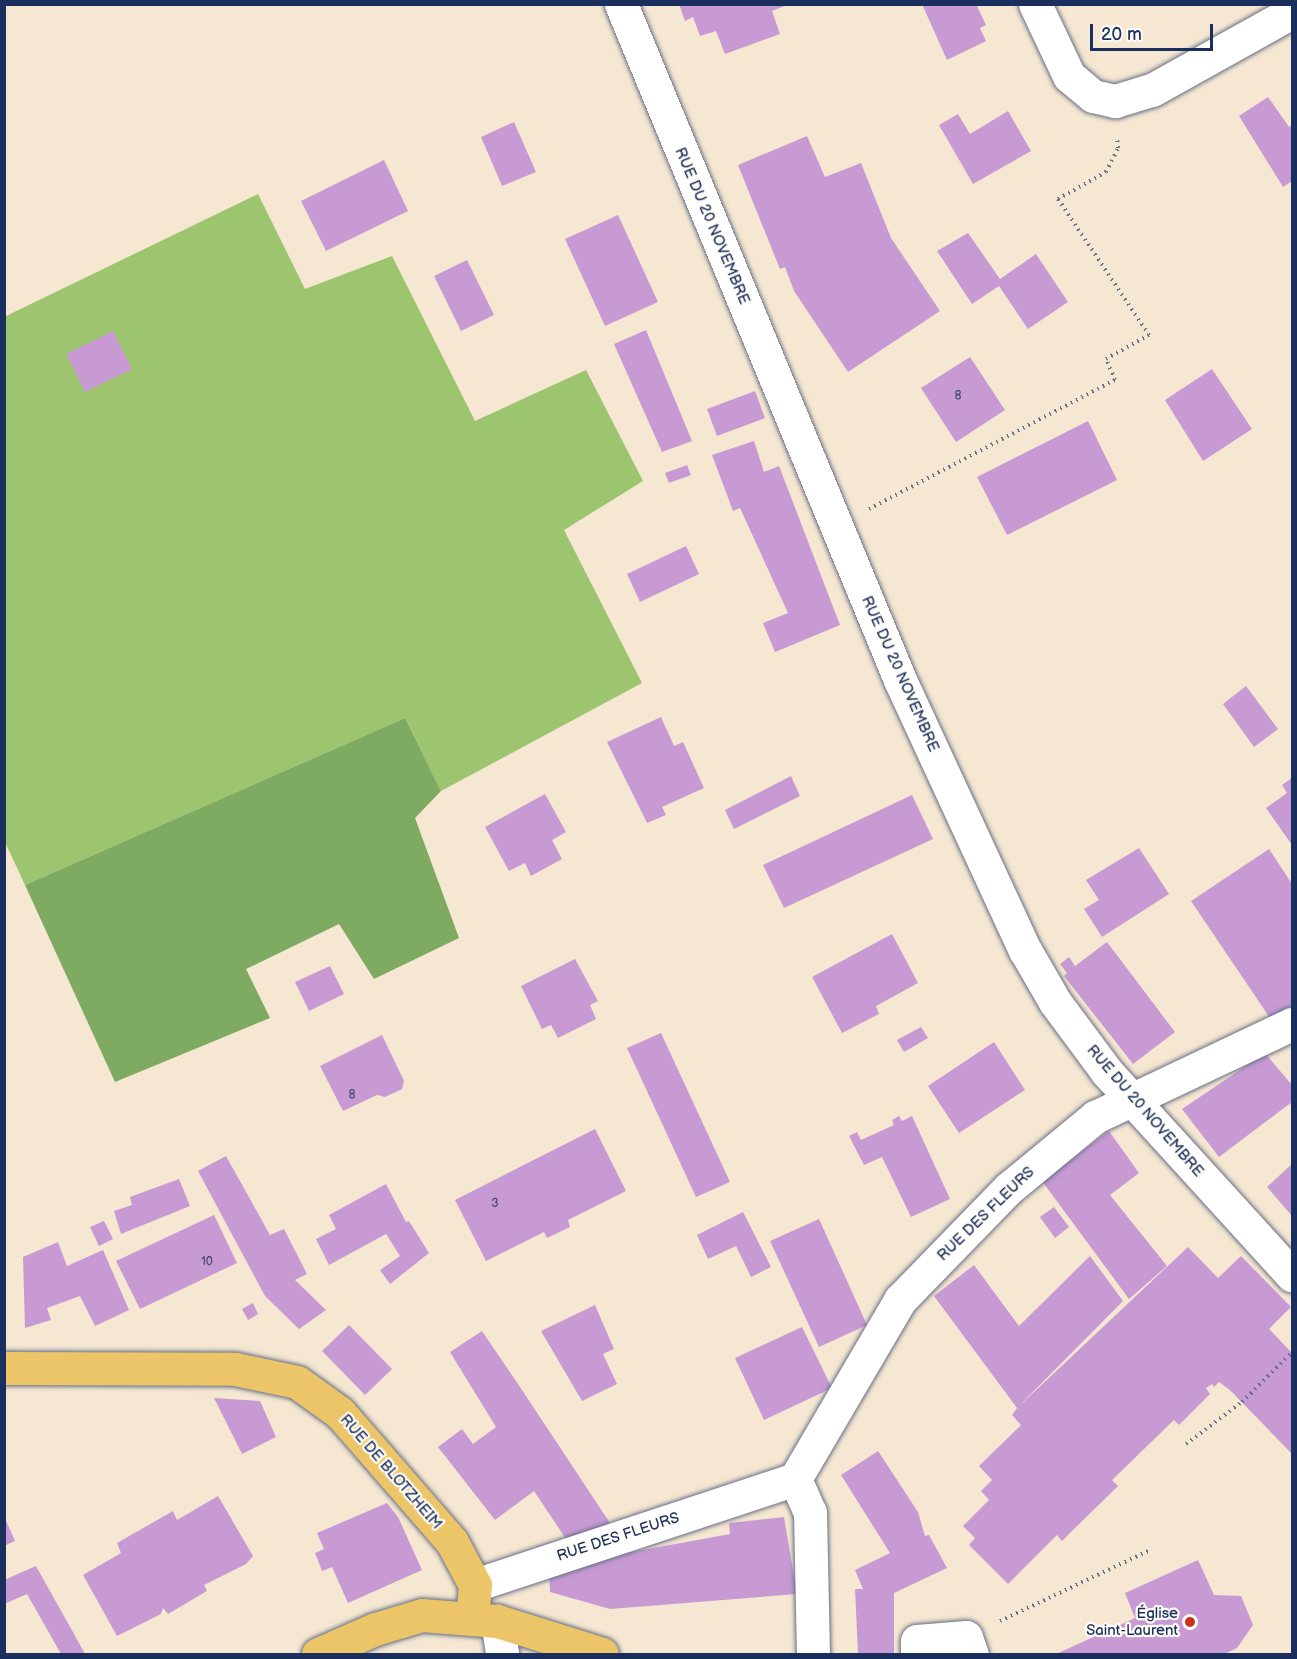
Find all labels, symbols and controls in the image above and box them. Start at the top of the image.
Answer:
scale bar [1093,12,1216,50]
text: 20 m [1101,24,1142,45]
street label: RUE DU 20 NOVEMBRE [671,145,753,307]
house number: 8 [955,389,961,403]
street label: RUE DU 20 NOVEMBRE [857,593,943,755]
street label: RUE DU 20 NOVEMBRE [1083,1041,1207,1181]
house number: 8 [349,1088,355,1102]
street label: RUE DES FLEURS [934,1163,1038,1265]
house number: 3 [491,1197,499,1211]
house number: 10 [201,1255,213,1269]
street label: RUE DE BLOTZHEIM [336,1411,446,1533]
street label: RUE DES FLEURS [554,1509,682,1565]
place label: Église Saint-Laurent [1086,1604,1178,1639]
marker: Église Saint-Laurent [1183,1615,1197,1629]

